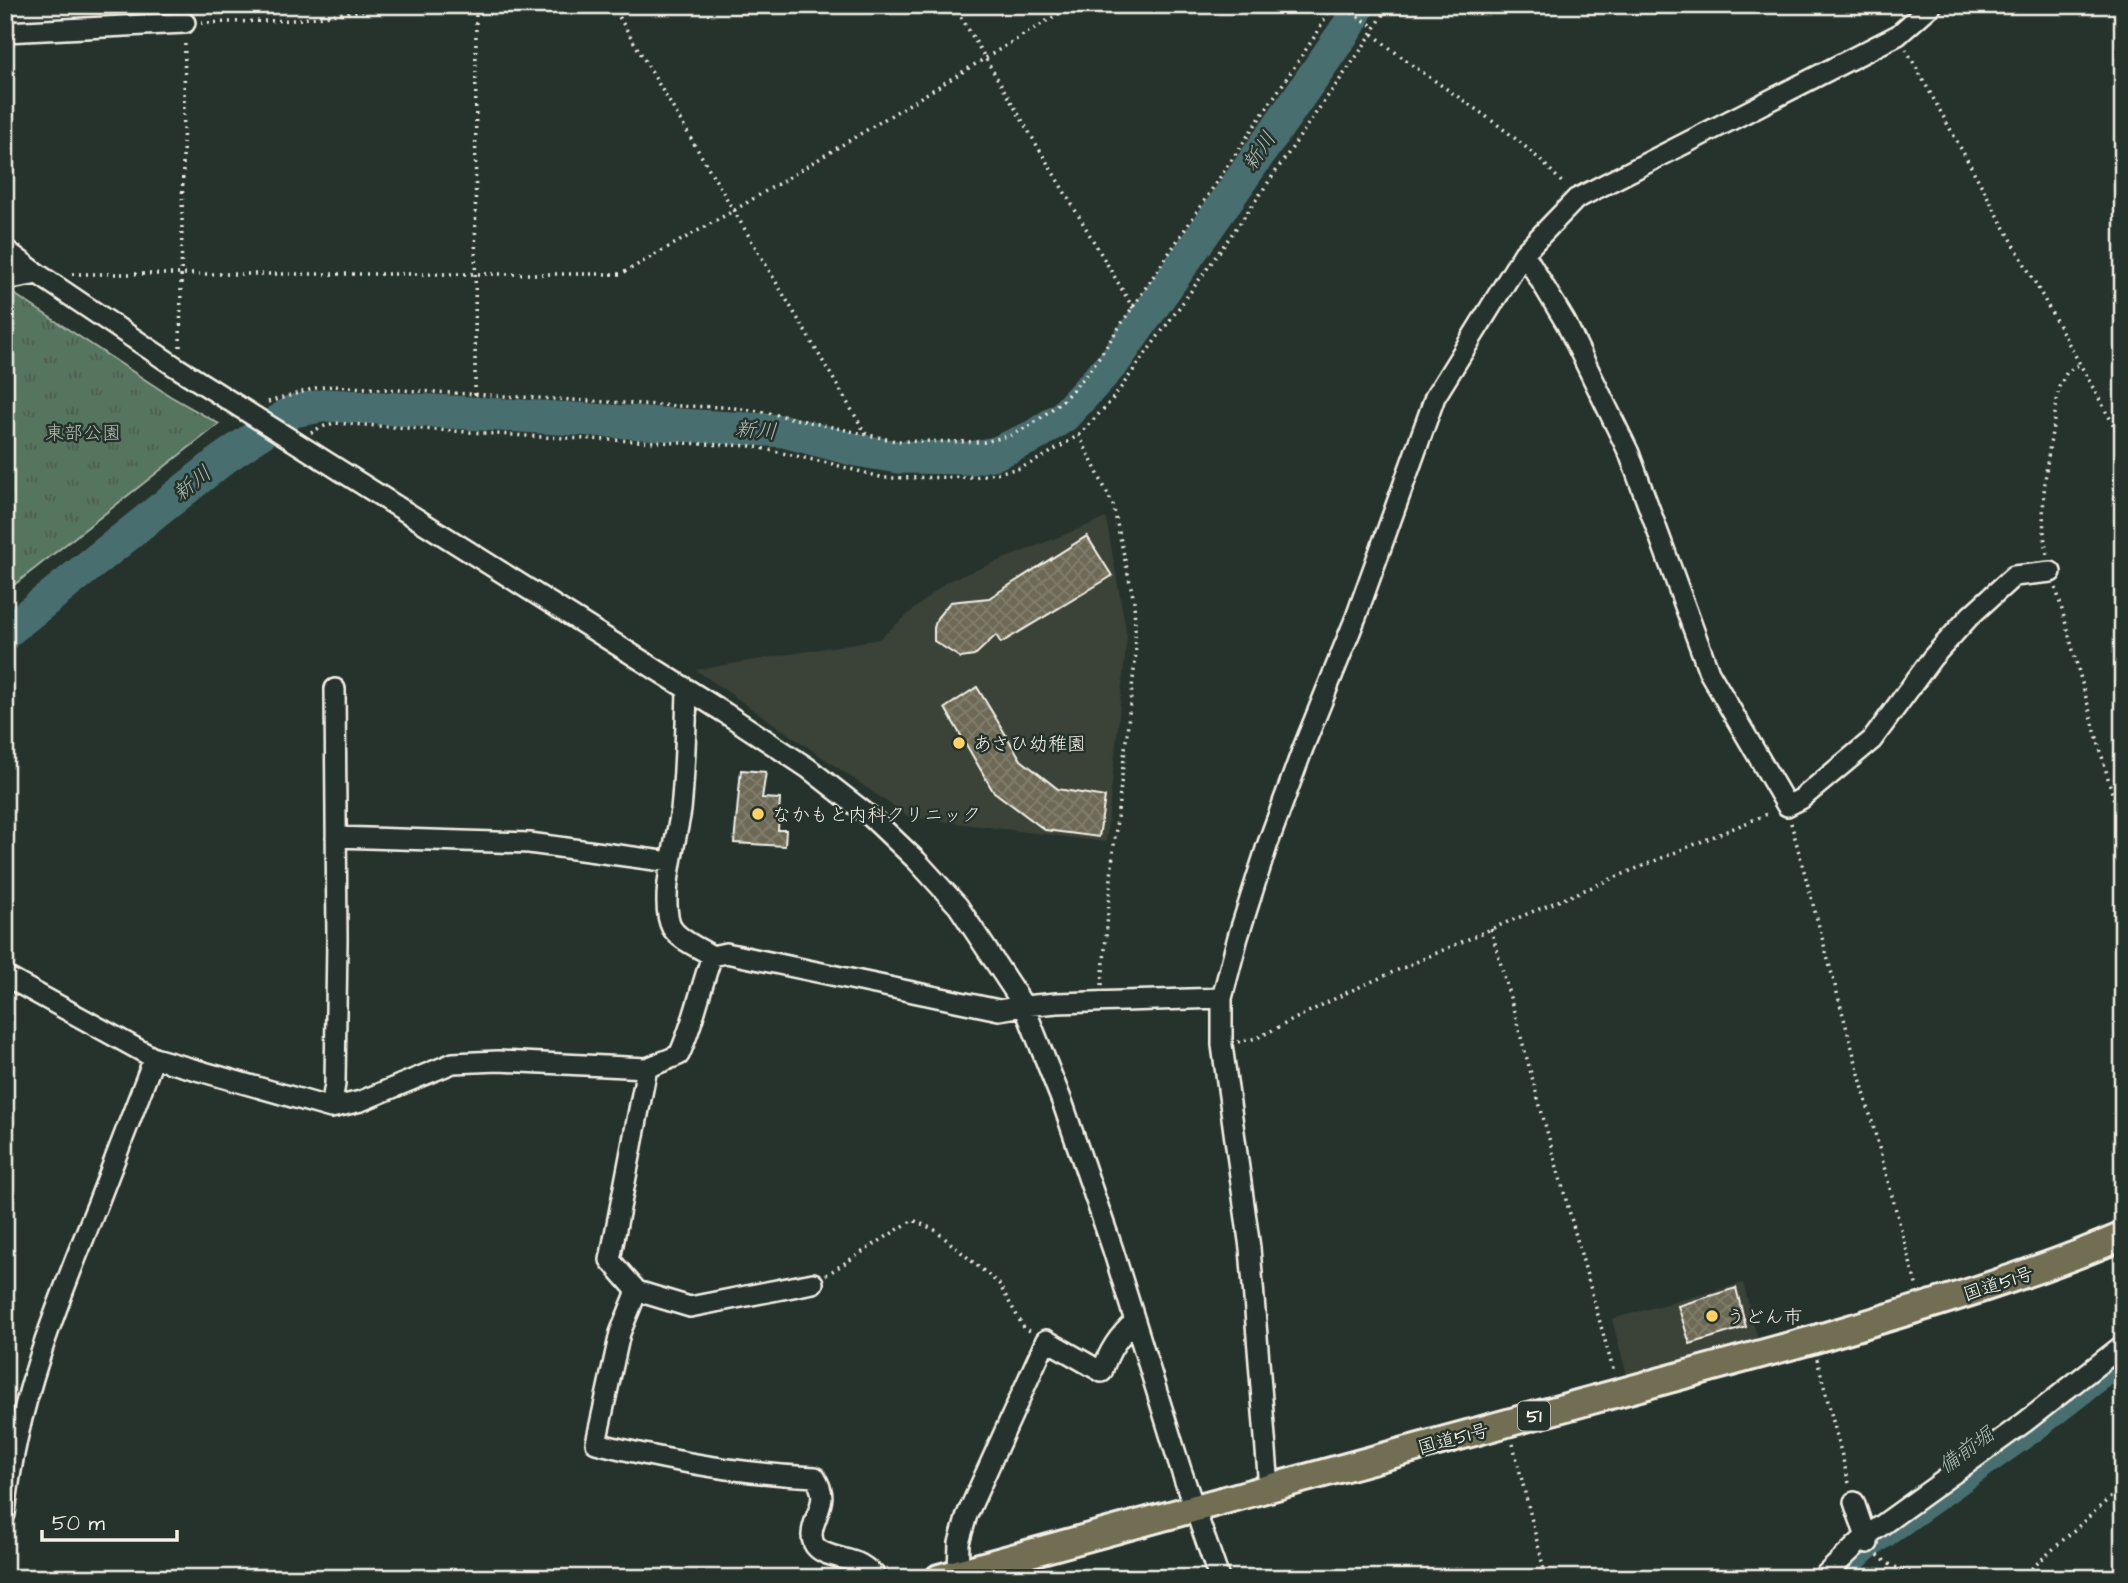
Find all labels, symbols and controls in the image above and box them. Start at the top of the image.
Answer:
water label: 新川 [1236,126,1283,177]
water label: 新川 [734,415,778,446]
park label: 東部公園 [45,420,121,447]
water label: 新川 [167,459,218,508]
place label: あさひ幼稚園 [973,731,1086,758]
marker: あさひ幼稚園 [951,735,967,751]
place label: なかもと内科クリニック [772,802,981,829]
marker: なかもと内科クリニック [750,806,766,822]
street label: 国道51号 [1960,1260,2037,1309]
place label: うどん市 [1726,1304,1802,1331]
marker: うどん市 [1704,1308,1720,1324]
road number: 51 [1518,1401,1550,1430]
street label: 国道51号 [1415,1417,1492,1462]
water label: 備前堀 [1932,1419,2002,1481]
scale bar [42,1499,177,1543]
text: 50 m [52,1509,106,1538]

